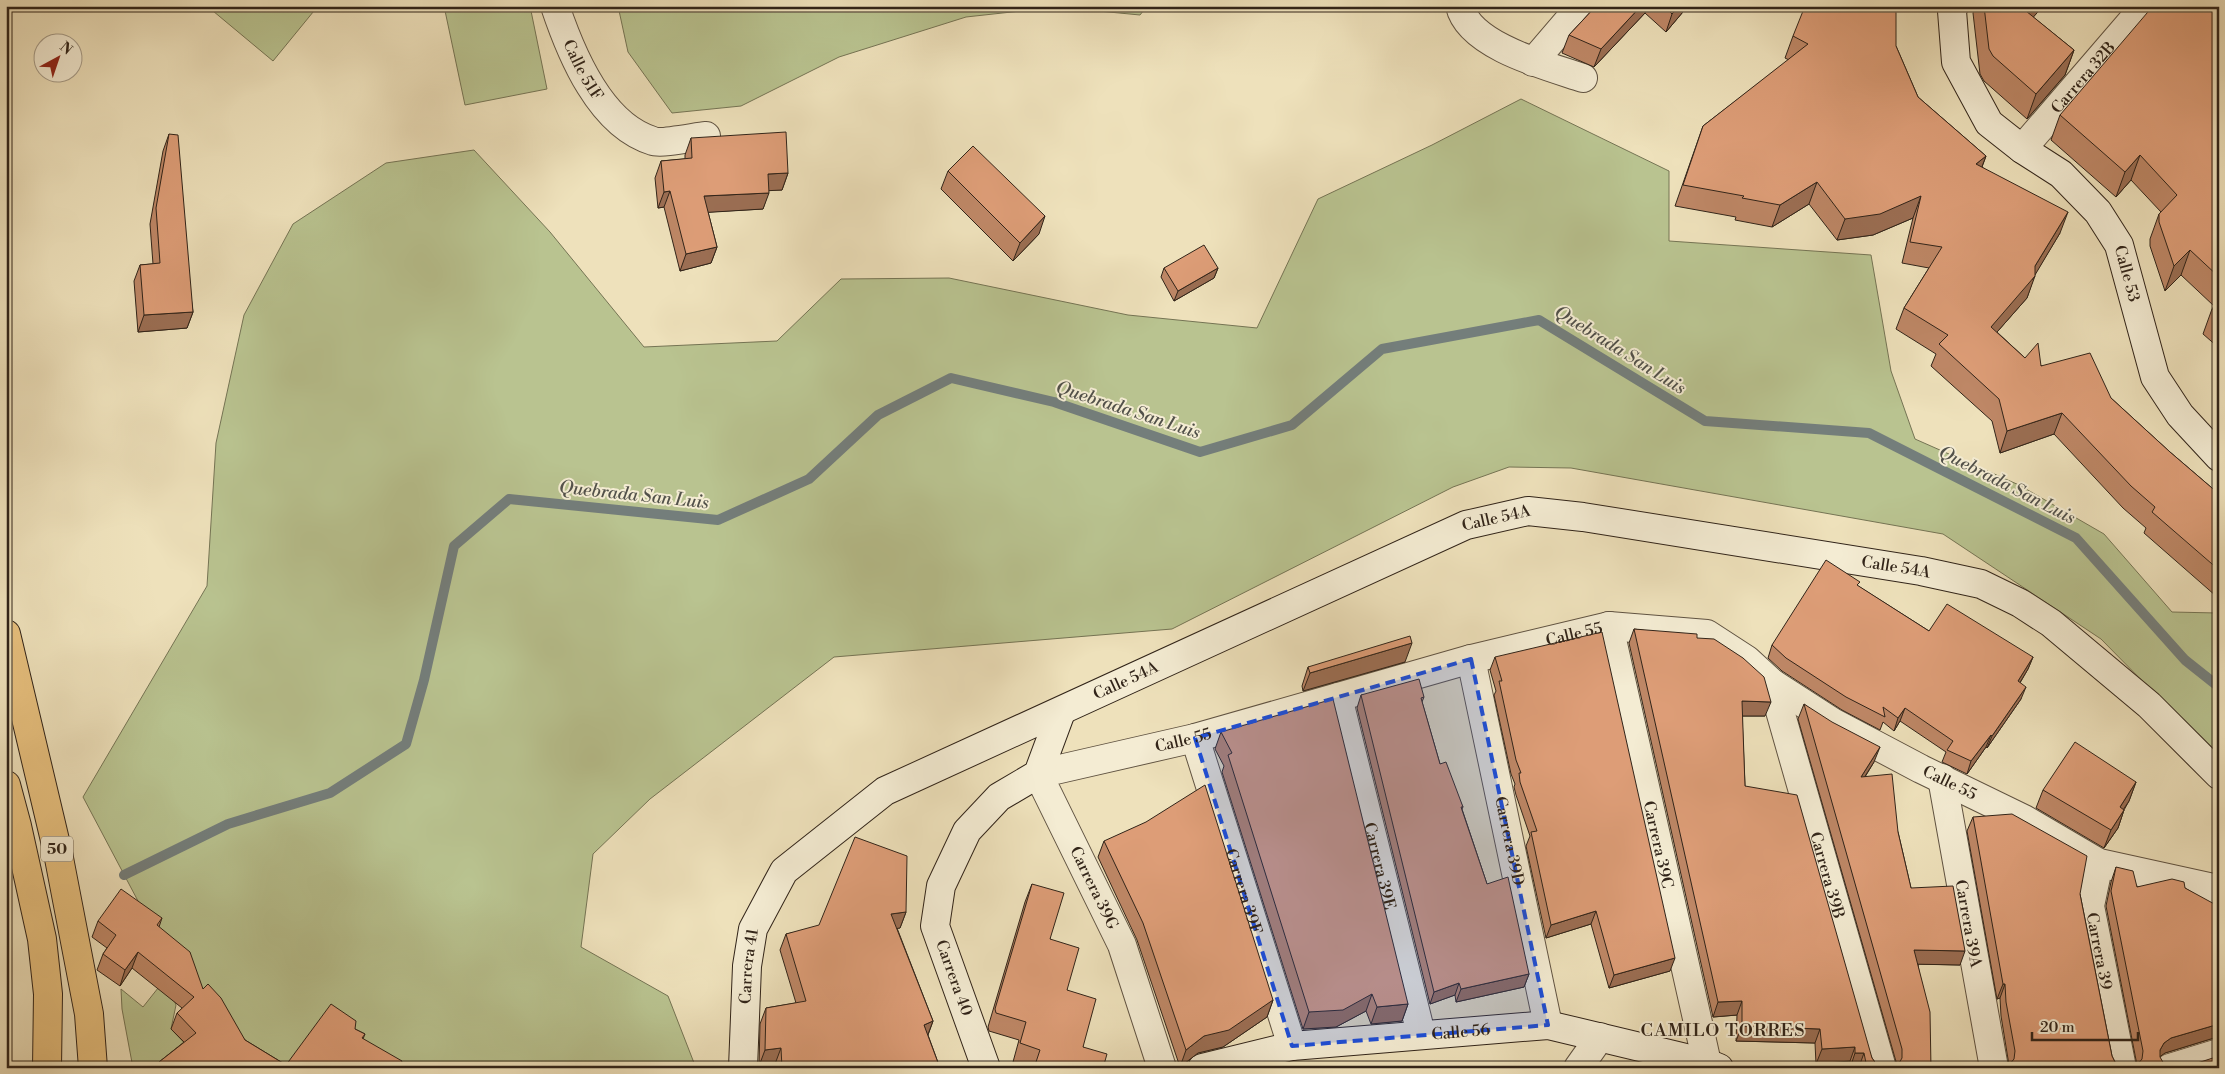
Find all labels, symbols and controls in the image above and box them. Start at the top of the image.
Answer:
north arrow [32,32,82,82]
street label: Calle 51F [558,37,607,105]
text: N [56,38,76,59]
street label: Carrera 32B [2047,38,2120,118]
street label: Calle 53 [2110,243,2144,304]
water label: Quebrada San Luis [1550,300,1690,400]
water label: Quebrada San Luis [1053,376,1203,444]
water label: Quebrada San Luis [1935,441,2079,530]
water label: Quebrada San Luis [558,476,710,514]
street label: Calle 54A [1460,501,1533,536]
street label: Calle 54A [1860,552,1933,583]
street label: Calle 55 [1544,618,1605,651]
street label: Calle 54A [1090,657,1163,704]
street label: Calle 55 [1153,724,1214,757]
street label: Calle 55 [1919,761,1980,805]
street label: Carrera 39D [1490,795,1528,887]
street label: Carrera 39C [1639,799,1678,890]
street label: Carrera 39E [1359,820,1400,912]
street label: Carrera 39B [1805,830,1849,921]
road number: 50 [41,836,73,862]
street label: Carrera 39G [1065,843,1123,933]
street label: Carrera 39F [1221,846,1266,937]
street label: Carrera 39A [1950,878,1986,970]
street label: Carrera 39 [2082,911,2116,992]
street label: Carrera 41 [736,927,763,1004]
street label: Carrera 40 [931,937,977,1019]
scale bar [2032,1009,2139,1041]
text: 20 m [2040,1018,2075,1037]
district label: CAMILO TORRES [1640,1019,1806,1042]
street label: Calle 56 [1431,1020,1491,1045]

